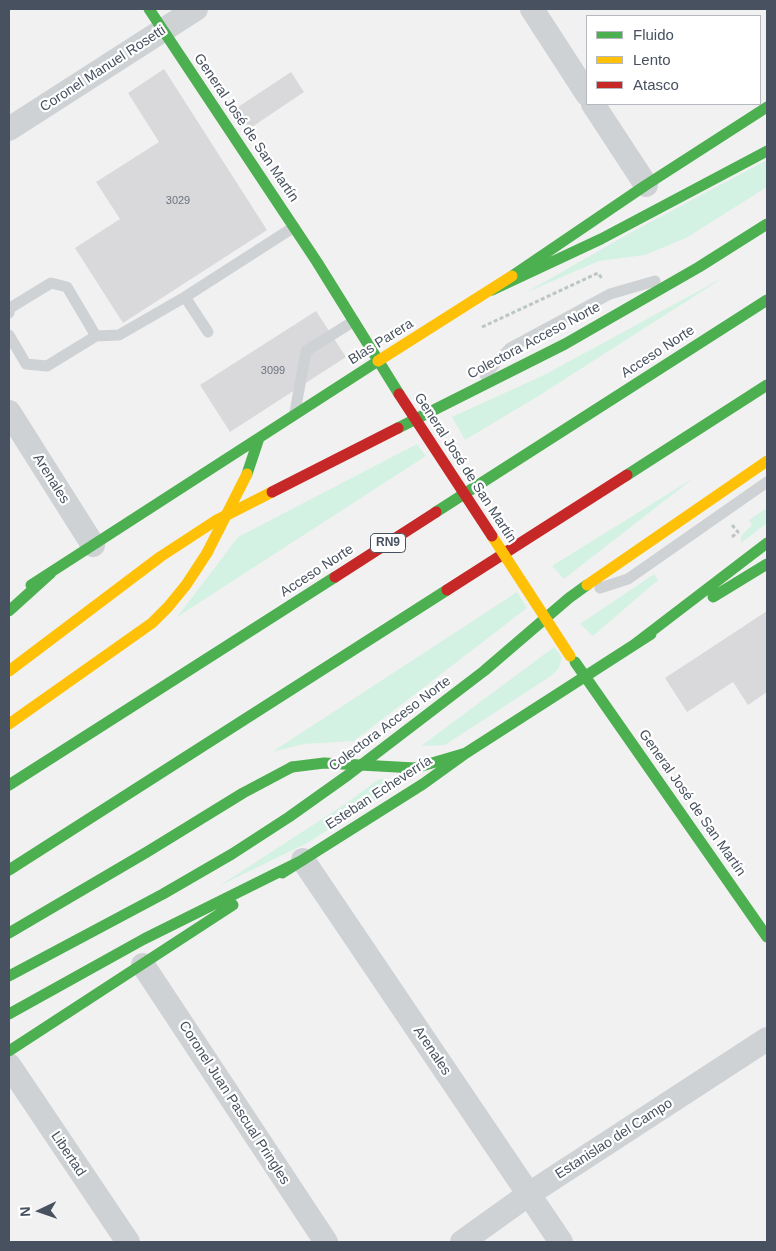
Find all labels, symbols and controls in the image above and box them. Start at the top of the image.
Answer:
legend [586,15,761,105]
street label: Coronel Manuel Rosetti [37,22,169,116]
text: Fluido [633,26,674,43]
street label: General José de San Martín [190,51,302,205]
text: Lento [633,51,671,68]
text: Atasco [633,76,679,93]
house number: 3029 [166,194,190,208]
street label: Colectora Acceso Norte [465,299,603,383]
street label: Blas Parera [346,315,416,369]
street label: Acceso Norte [618,322,698,382]
house number: 3099 [261,364,285,378]
street label: General José de San Martín [410,390,520,546]
street label: Arenales [29,451,73,507]
road number: RN9 [370,534,406,552]
street label: Acceso Norte [277,541,357,601]
street label: Colectora Acceso Norte [326,673,454,775]
street label: General José de San Martín [635,726,749,880]
street label: Esteban Echeverría [323,752,435,834]
street label: Coronel Juan Pascual Pringles [175,1018,293,1188]
street label: Arenales [410,1023,454,1079]
street label: Estanislao del Campo [552,1095,676,1183]
street label: Libertad [47,1128,89,1180]
north arrow [15,1186,65,1236]
text: N [17,1206,33,1217]

